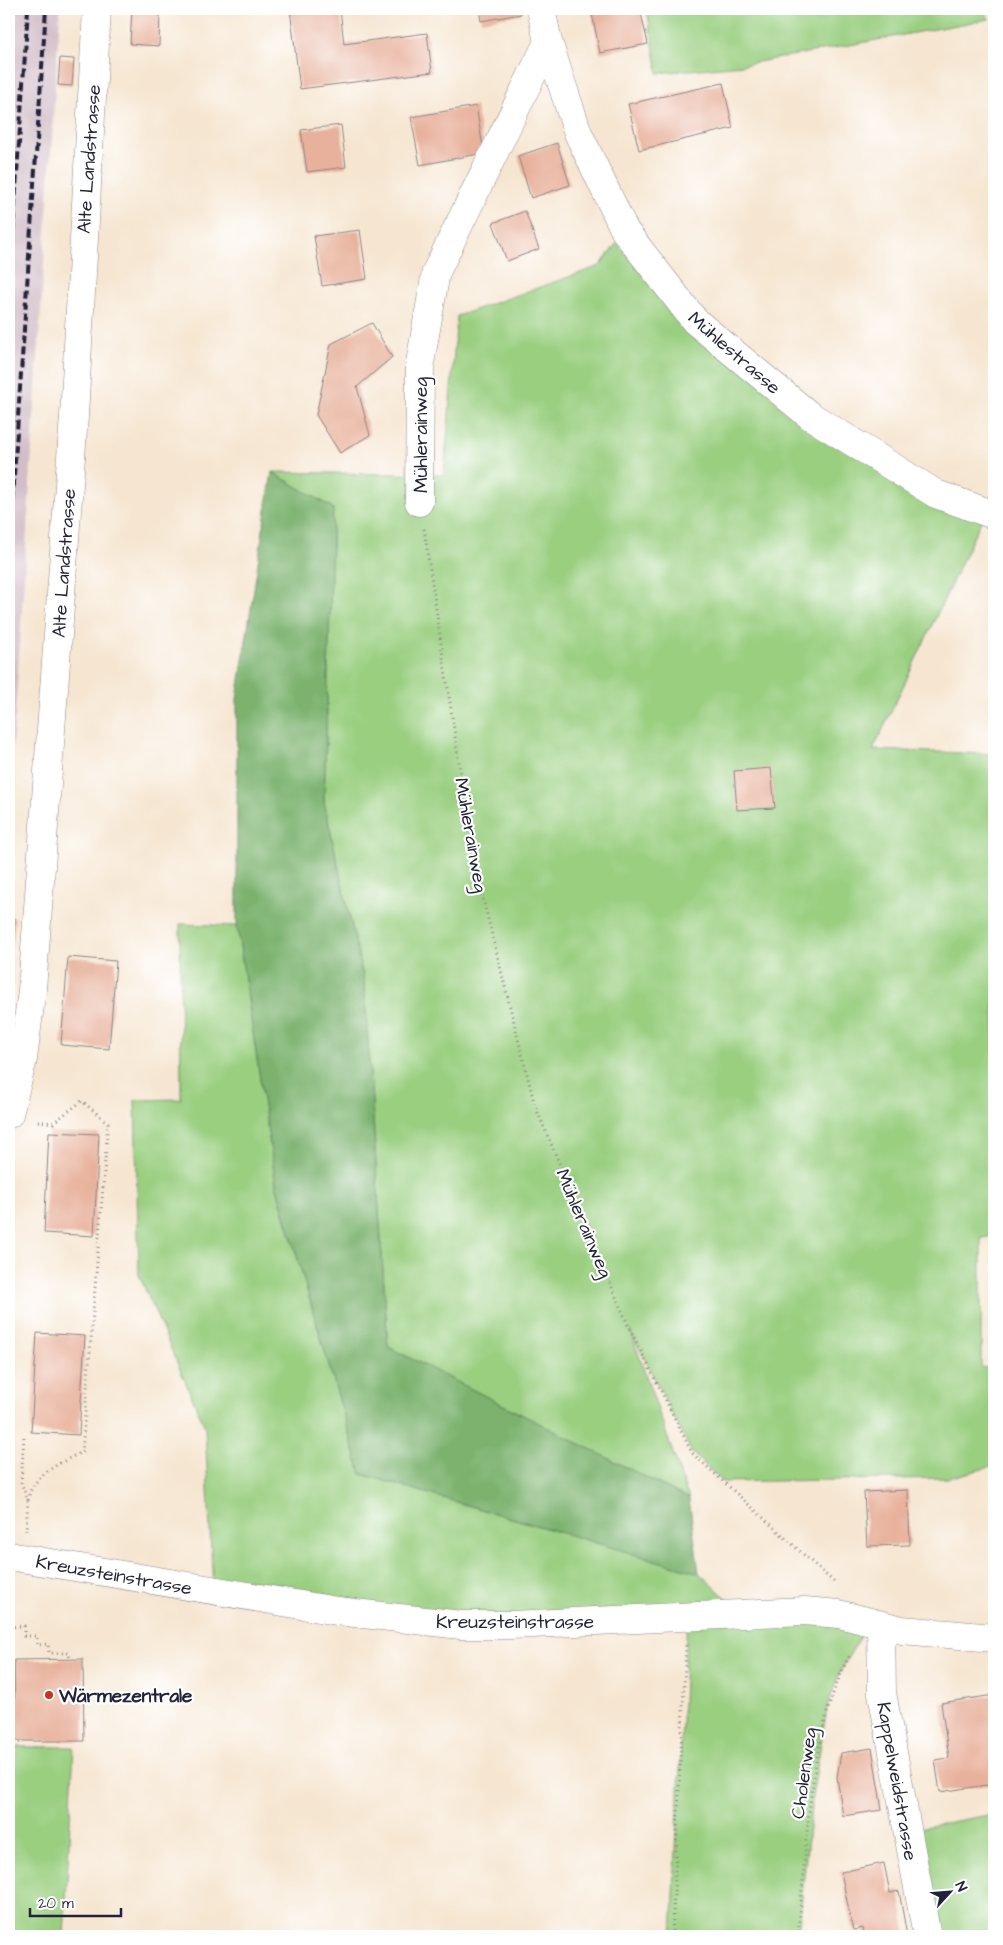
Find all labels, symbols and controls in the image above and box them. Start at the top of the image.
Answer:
street label: Alte Landstrasse [71,84,108,235]
street label: Mühlestrasse [682,305,786,401]
street label: Mühlerainweg [408,377,436,493]
street label: Alte Landstrasse [46,488,83,639]
street label: Mühlerainweg [446,776,494,895]
street label: Mühlerainweg [548,1165,619,1283]
street label: Kreuzsteinstrasse [34,1548,194,1602]
street label: Kreuzsteinstrasse [436,1609,594,1636]
place label: Wärmezentrale [58,1683,193,1710]
marker: Wärmezentrale [43,1689,55,1701]
street label: Kappelweidstrasse [869,1700,924,1863]
street label: Cholenweg [785,1726,825,1821]
north arrow [926,1868,976,1918]
text: N [950,1878,972,1895]
scale bar [30,1885,121,1917]
text: 20 m [38,1893,74,1914]

